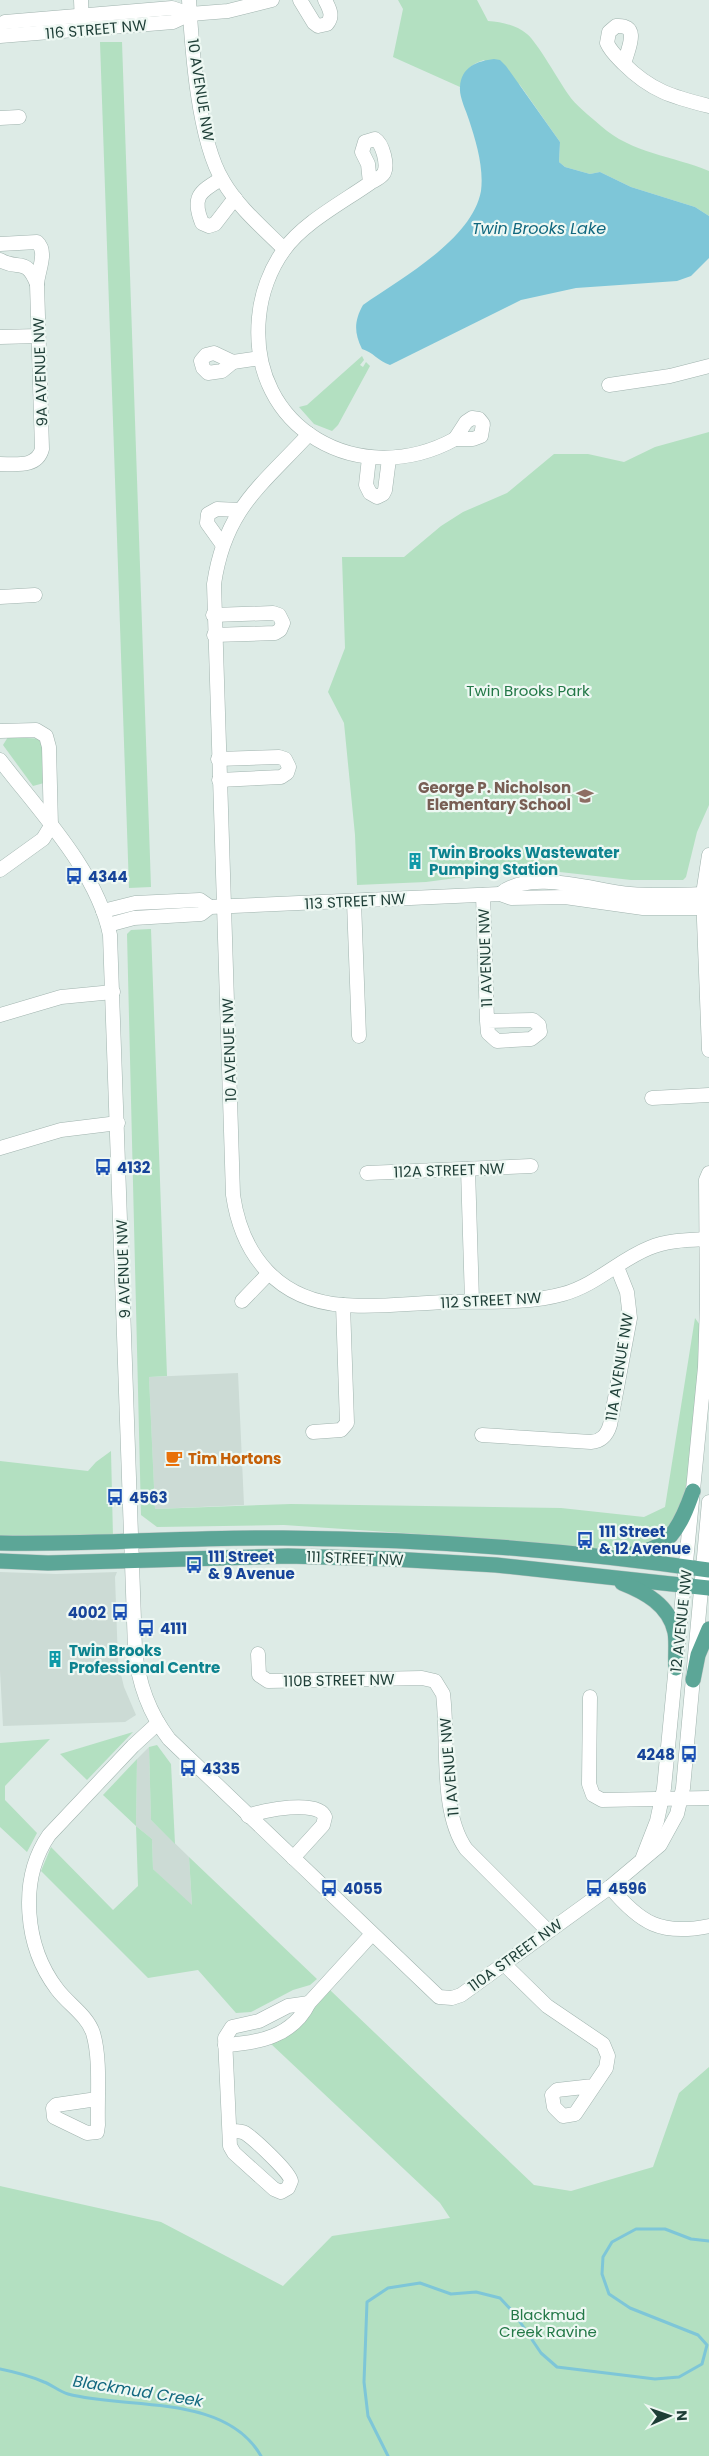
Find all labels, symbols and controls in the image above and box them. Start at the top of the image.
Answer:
street label: 116 STREET NW [44,14,148,44]
street label: 10 AVENUE NW [183,37,220,143]
water label: Twin Brooks Lake [472,217,606,240]
street label: 9A AVENUE NW [28,317,52,427]
park label: Twin Brooks Park [466,680,590,701]
place label: George P. Nicholson Elementary School [418,777,571,815]
school or university icon: George P. Nicholson Elementary School [575,786,595,806]
place label: Twin Brooks Wastewater Pumping Station [429,842,620,880]
building icon: Twin Brooks Wastewater Pumping Station [405,851,425,871]
bus stop icon: 4344 [64,866,84,886]
place label: 4344 [88,866,128,887]
street label: 113 STREET NW [304,888,406,914]
street label: 11 AVENUE NW [473,908,497,1008]
street label: 10 AVENUE NW [217,997,241,1102]
bus stop icon: 4132 [93,1157,113,1177]
place label: 4132 [117,1157,151,1178]
street label: 112A STREET NW [393,1158,505,1182]
street label: 9 AVENUE NW [111,1219,135,1319]
street label: 112 STREET NW [440,1287,542,1313]
street label: 11A AVENUE NW [600,1311,638,1423]
cafe icon: Tim Hortons [164,1448,184,1468]
place label: Tim Hortons [188,1448,281,1469]
bus stop icon: 4563 [105,1487,125,1507]
place label: 4563 [129,1487,168,1508]
place label: 111 Street & 12 Avenue [599,1521,691,1559]
bus stop icon: 111 Street & 12 Avenue [575,1530,595,1550]
place label: 111 Street & 9 Avenue [208,1546,295,1584]
street label: 111 STREET NW [306,1546,404,1570]
bus stop icon: 111 Street & 9 Avenue [184,1555,204,1575]
street label: 12 AVENUE NW [665,1568,697,1673]
place label: 4002 [68,1602,106,1623]
bus stop icon: 4002 [110,1602,130,1622]
bus stop icon: 4111 [136,1618,156,1638]
place label: 4111 [160,1618,187,1639]
place label: Twin Brooks Professional Centre [69,1640,220,1678]
building icon: Twin Brooks Professional Centre [45,1649,65,1669]
street label: 110B STREET NW [283,1669,395,1691]
street label: 11 AVENUE NW [434,1716,464,1817]
place label: 4248 [636,1744,675,1765]
bus stop icon: 4248 [679,1744,699,1764]
bus stop icon: 4335 [178,1758,198,1778]
place label: 4335 [202,1758,240,1779]
bus stop icon: 4055 [319,1878,339,1898]
place label: 4055 [343,1878,383,1899]
bus stop icon: 4596 [584,1878,604,1898]
place label: 4596 [608,1878,647,1899]
street label: 110A STREET NW [464,1913,567,1996]
park label: Blackmud Creek Ravine [499,2304,597,2342]
water label: Blackmud Creek [71,2369,205,2413]
north arrow [644,2391,694,2441]
text: N [672,2410,692,2421]

